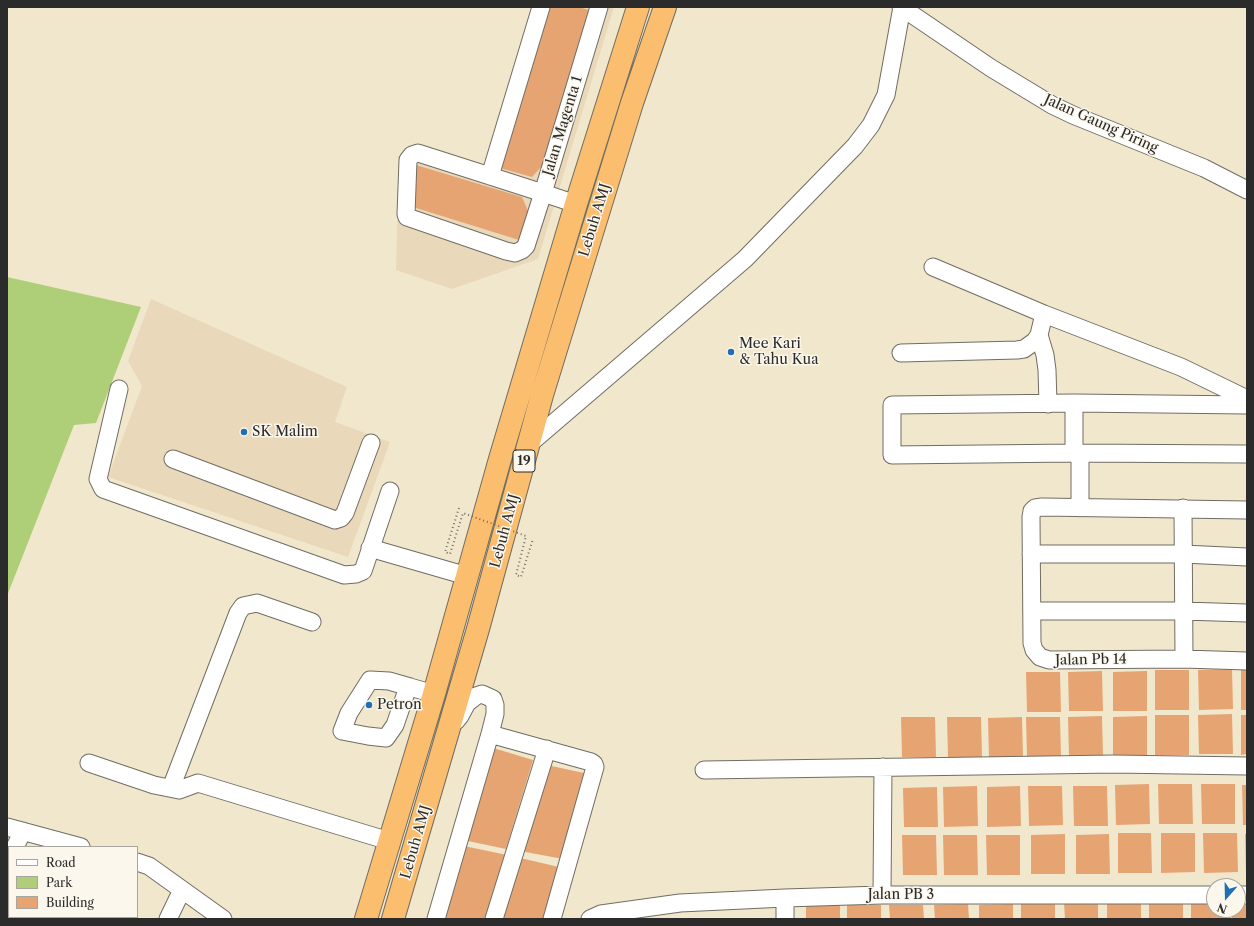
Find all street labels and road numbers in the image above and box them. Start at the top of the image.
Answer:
street label: Jalan Magenta 1 [540,74,586,178]
street label: Jalan Gaung Piring [1041,91,1161,157]
street label: Lebuh AMJ [576,181,614,259]
road number: 19 [513,450,535,472]
street label: Lebuh AMJ [487,492,523,570]
street label: Jalan Pb 14 [1055,651,1127,669]
street label: Lebuh AMJ [397,803,435,881]
street label: Jalan PB 3 [868,887,934,903]

